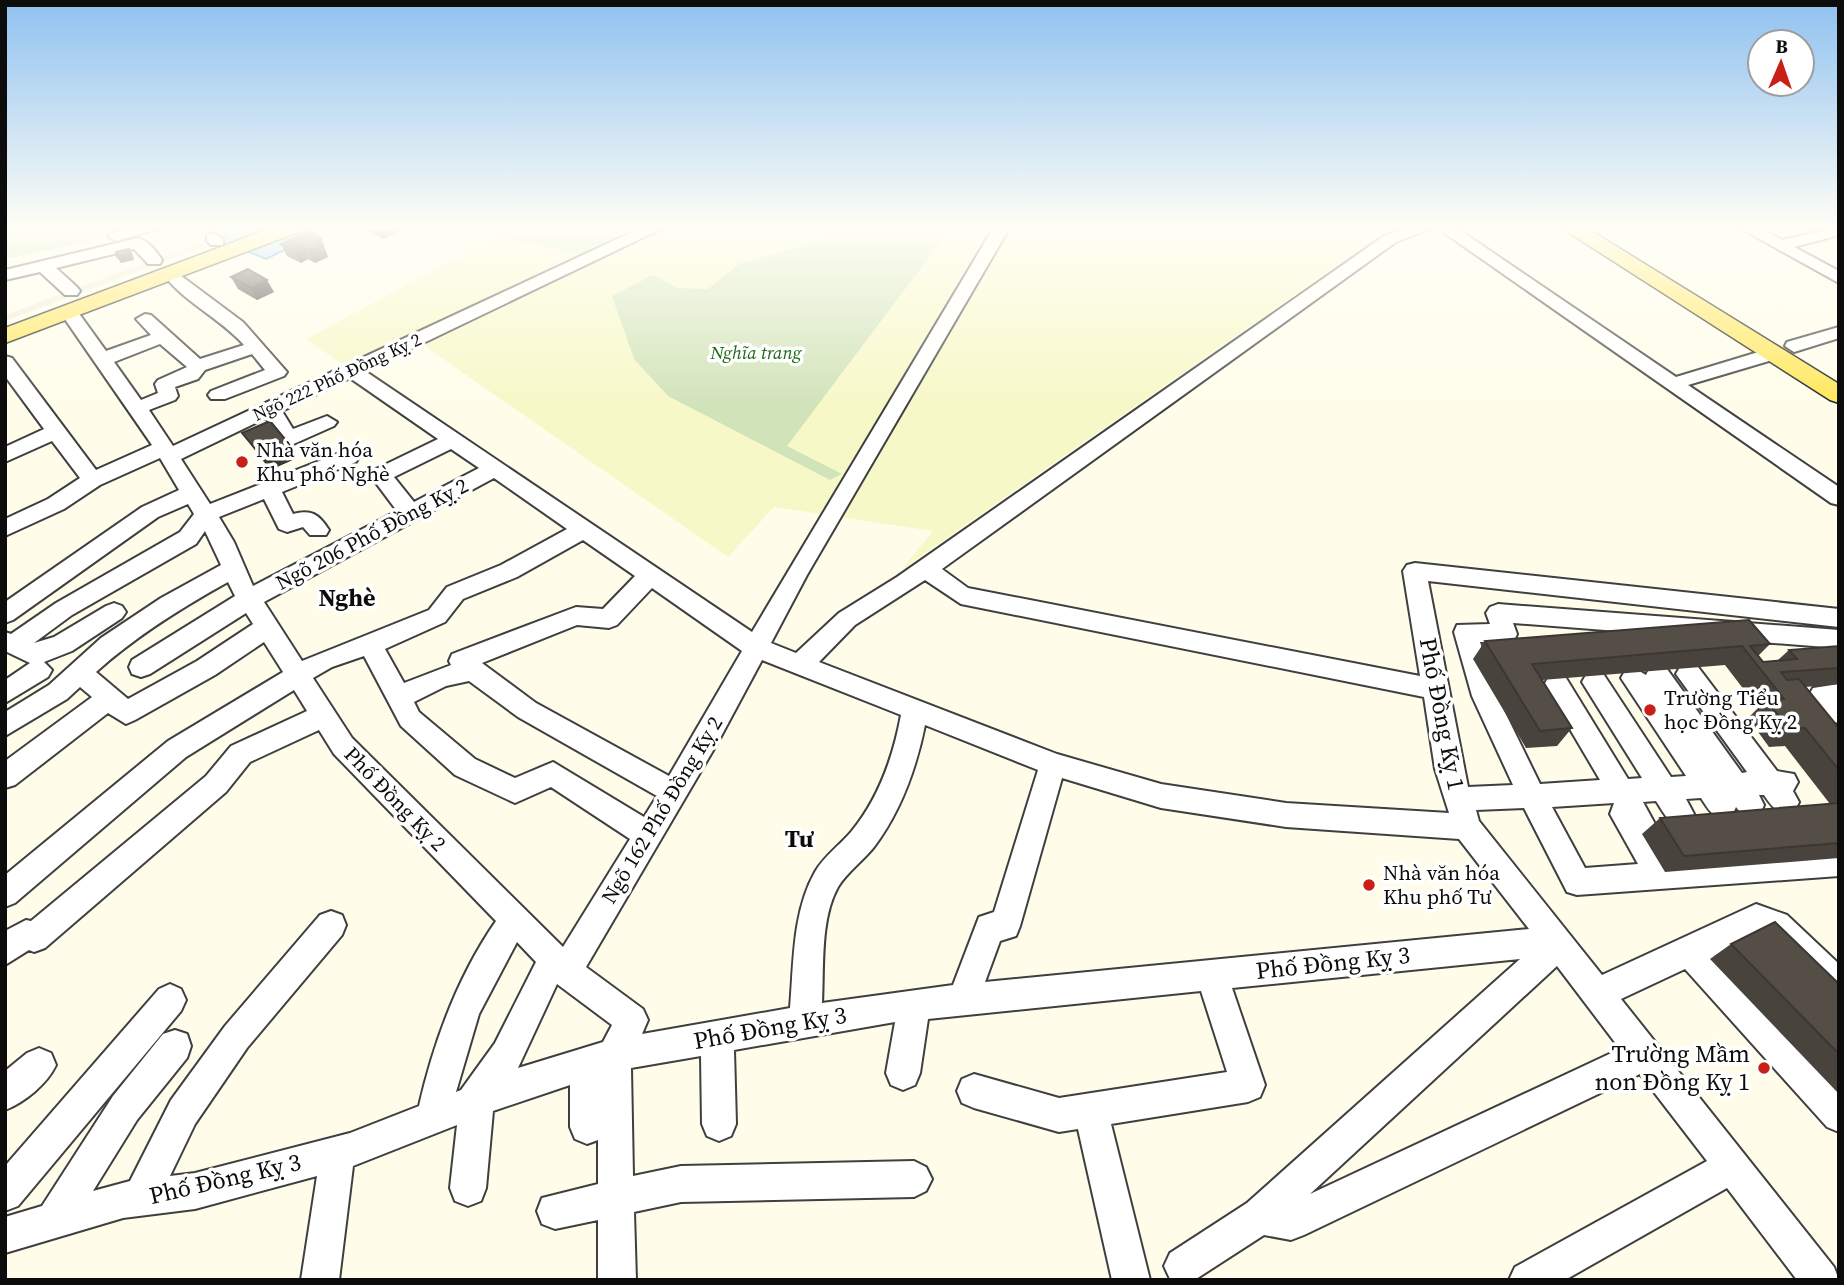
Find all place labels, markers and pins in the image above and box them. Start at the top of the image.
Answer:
place label: Nhà văn hóa Khu phố Nghè [256,435,390,488]
marker: Nhà văn hóa Khu phố Nghè [234,454,250,470]
place label: Trường Tiểu học Đồng Kỵ 2 [1664,683,1797,736]
marker: Trường Tiểu học Đồng Kỵ 2 [1642,702,1658,718]
place label: Nhà văn hóa Khu phố Tư [1383,858,1500,911]
marker: Nhà văn hóa Khu phố Tư [1361,877,1377,893]
place label: Trường Mầm non Đồng Kỵ 1 [1595,1037,1750,1098]
marker: Trường Mầm non Đồng Kỵ 1 [1756,1060,1772,1076]

